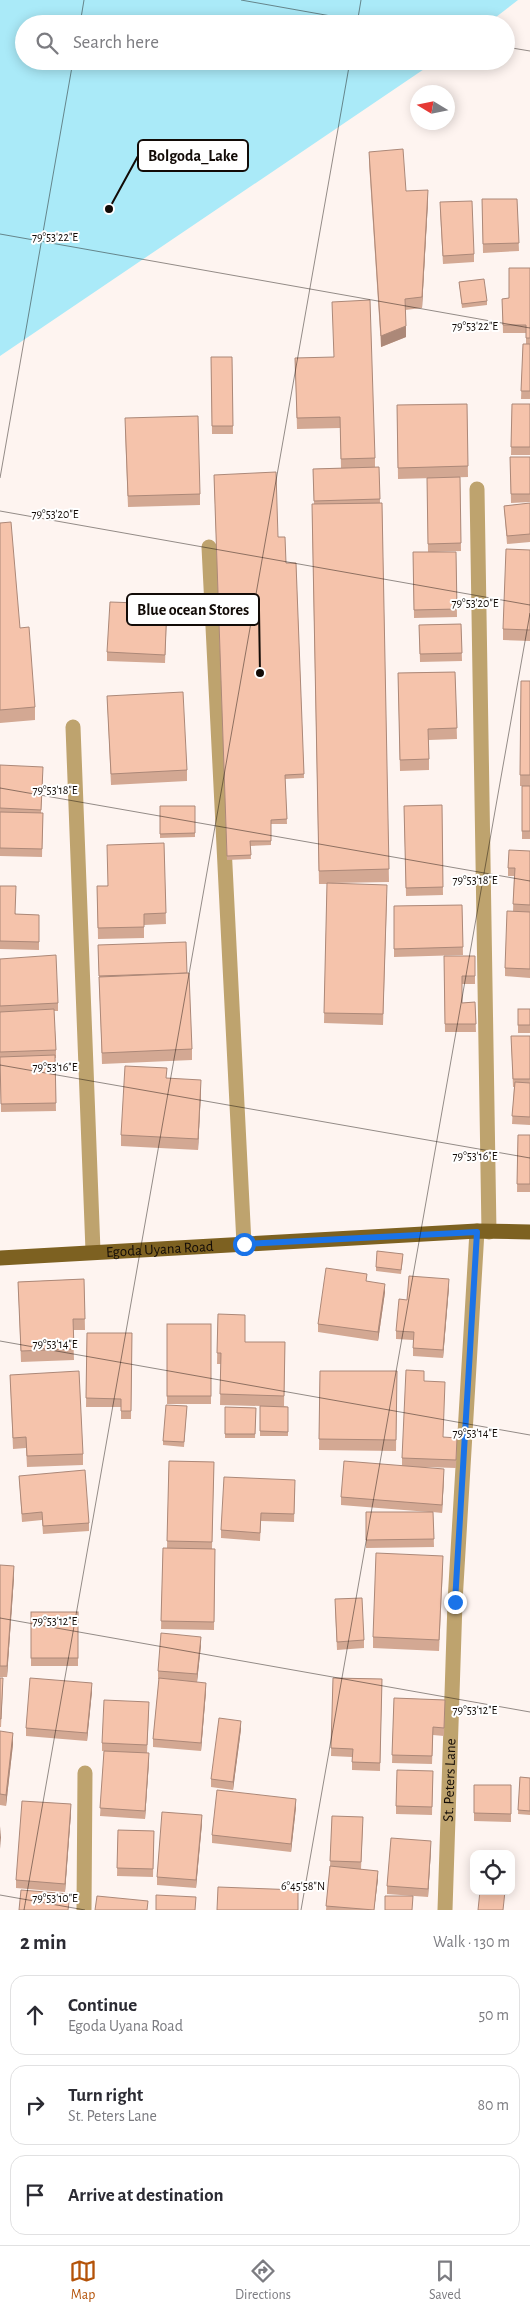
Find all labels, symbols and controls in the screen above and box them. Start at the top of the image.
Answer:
search box [15,15,515,70]
icon: search [33,29,61,57]
text: Search here [73,33,159,52]
north arrow [410,85,455,130]
callout: Bolgoda_Lake [138,140,248,171]
text: Bolgoda_Lake [148,148,239,165]
text: 79°53'22"E [32,231,78,243]
text: 79°53'22"E [452,320,498,332]
text: 79°53'20"E [31,508,79,520]
callout: Blue ocean Stores [127,594,259,625]
text: 79°53'20"E [451,597,499,609]
text: Blue ocean Stores [137,602,249,618]
text: 79°53'18"E [32,784,78,796]
text: 79°53'18"E [452,874,498,886]
text: 79°53'16"E [32,1061,78,1073]
text: 79°53'16"E [452,1150,498,1162]
route start [233,1233,256,1256]
street label: Egoda Uyana Road [105,1238,214,1259]
text: 79°53'14"E [32,1338,78,1350]
text: 79°53'14"E [452,1427,498,1439]
route end [444,1591,467,1614]
text: 79°53'12"E [33,1615,78,1627]
text: 79°53'12"E [453,1704,498,1716]
street label: St. Peters Lane [440,1738,458,1822]
map controls [470,1850,515,1895]
button: locate [470,1850,515,1895]
text: 6°45'58"N [281,1880,325,1892]
text: 79°53'10"E [32,1892,78,1904]
text: 2 min [20,1932,67,1953]
text: Walk · 130 m [433,1934,510,1950]
text: Continue [68,1996,137,2015]
icon: ahead [21,2001,49,2029]
text: 50 m [478,2007,509,2023]
text: Egoda Uyana Road [68,2018,183,2034]
text: Turn right [68,2086,143,2105]
icon: right [21,2091,49,2119]
text: 80 m [478,2097,509,2113]
text: St. Peters Lane [68,2108,157,2124]
icon: arrive [21,2181,49,2209]
text: Arrive at destination [68,2186,224,2205]
tab: Map [69,2257,97,2304]
tab: Directions [235,2257,291,2304]
tab: Saved [429,2257,461,2304]

